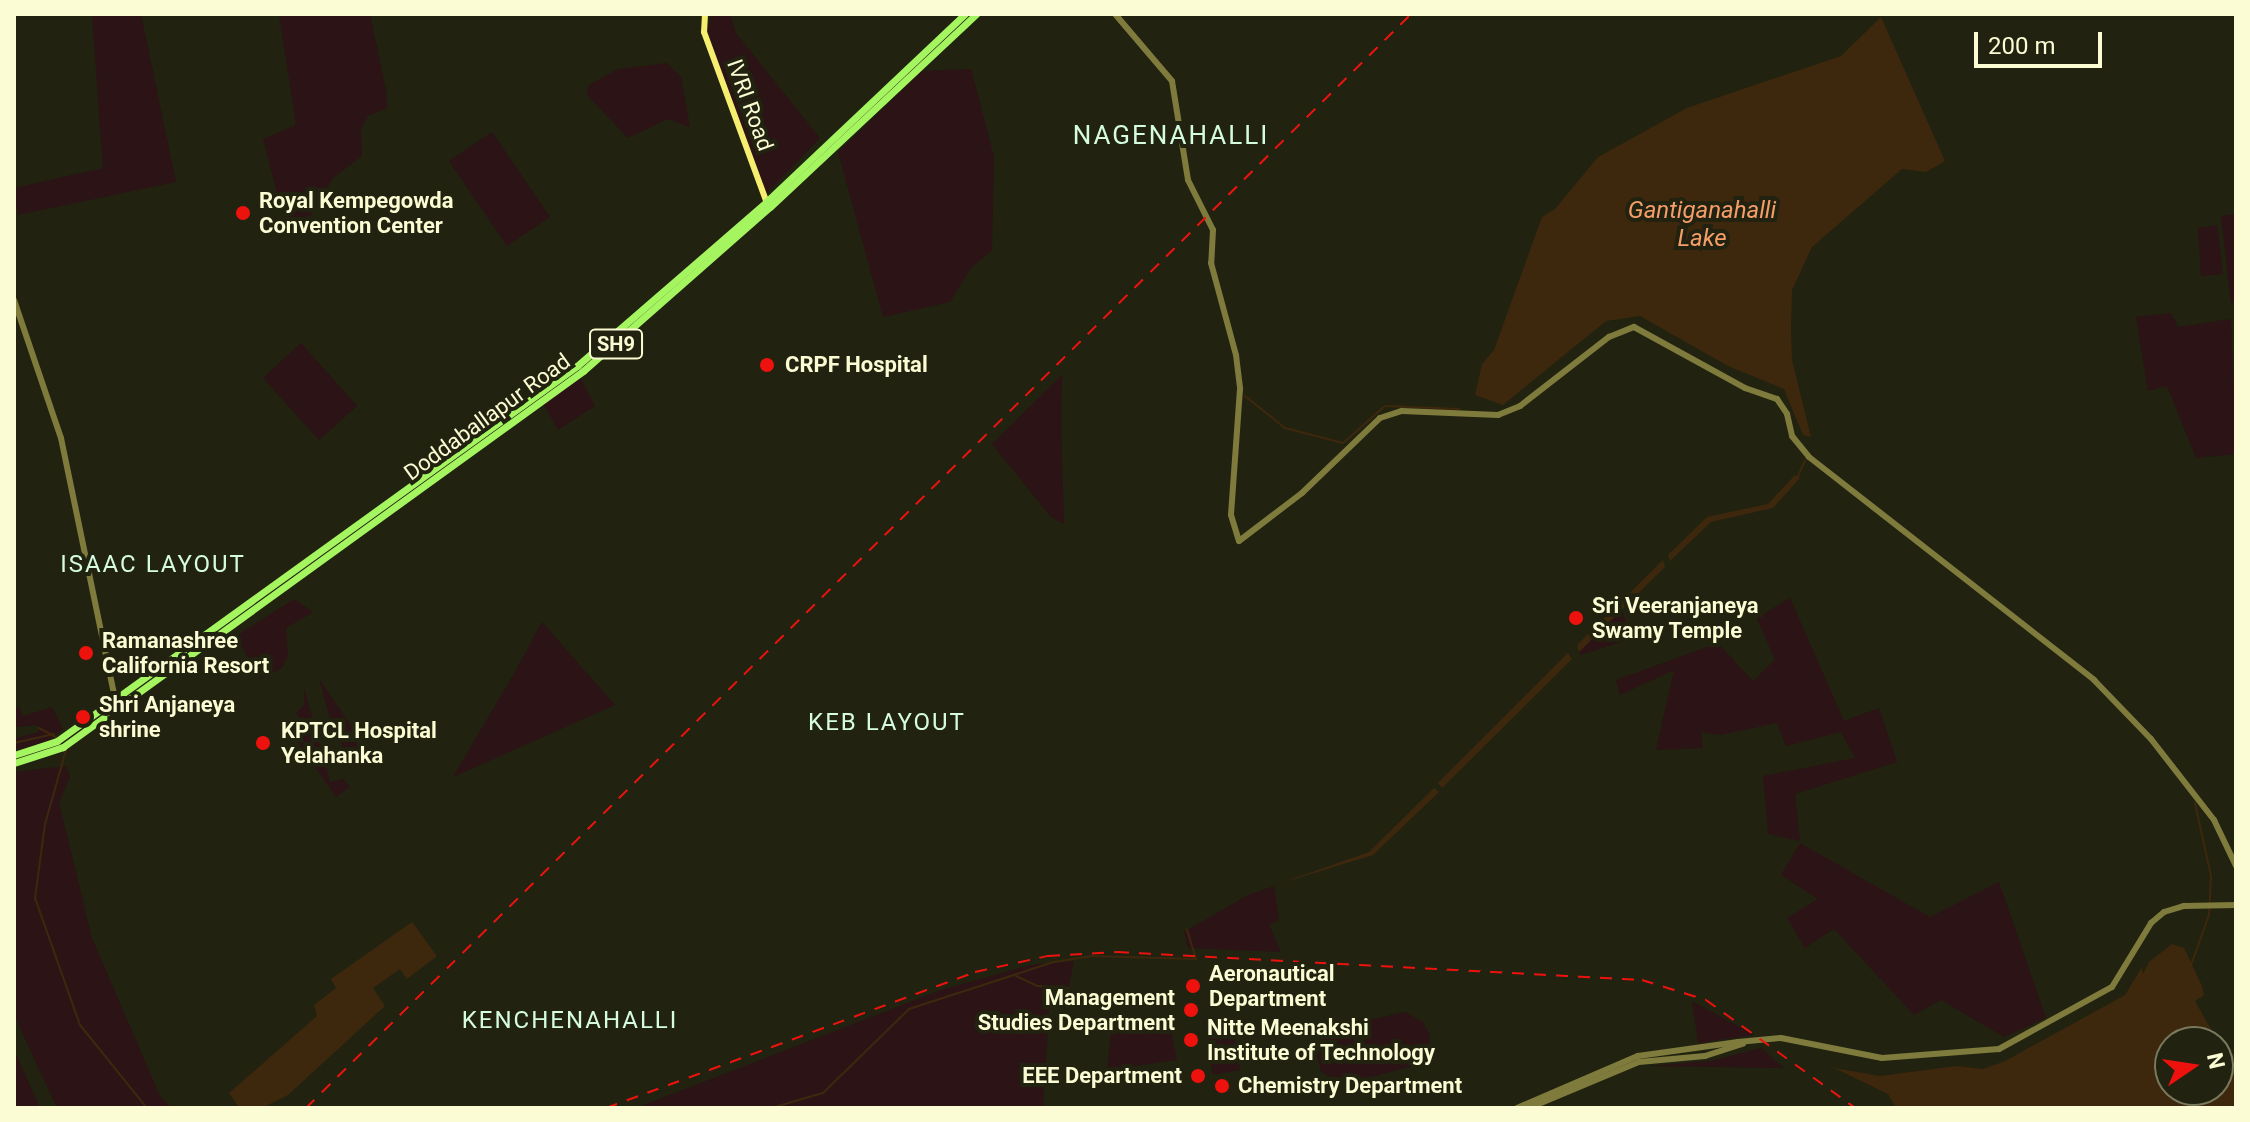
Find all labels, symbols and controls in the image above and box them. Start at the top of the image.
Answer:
scale bar [1978,16,2106,66]
text: 200 m [1988,32,2055,60]
street label: IVRI Road [721,56,779,154]
district label: NAGENAHALLI [1073,120,1269,152]
place label: Royal Kempegowda Convention Center [259,187,454,238]
water label: Gantiganahalli Lake [1628,197,1776,253]
marker: Royal Kempegowda Convention Center [234,204,252,222]
road number: SH9 [588,328,644,360]
street label: Doddaballapur Road [399,348,575,486]
place label: CRPF Hospital [785,352,928,378]
marker: CRPF Hospital [756,354,778,376]
district label: ISAAC LAYOUT [60,551,246,579]
place label: Sri Veeranjaneya Swamy Temple [1592,592,1759,644]
marker: Sri Veeranjaneya Swamy Temple [1567,609,1585,627]
place label: Ramanashree California Resort [102,627,269,678]
marker: Ramanashree California Resort [77,644,95,662]
place label: Shri Anjaneya shrine [99,691,235,742]
marker: Shri Anjaneya shrine [74,708,92,726]
district label: KEB LAYOUT [808,709,966,737]
place label: KPTCL Hospital Yelahanka [281,717,437,768]
marker: KPTCL Hospital Yelahanka [252,732,274,754]
place label: Aeronautical Department [1209,960,1335,1012]
marker: Aeronautical Department [1184,977,1202,995]
place label: Management Studies Department [978,984,1175,1036]
marker: Management Studies Department [1182,1001,1200,1019]
district label: KENCHENAHALLI [462,1007,678,1035]
place label: Nitte Meenakshi Institute of Technology [1207,1014,1436,1066]
north arrow [2154,1026,2234,1106]
marker: Nitte Meenakshi Institute of Technology [1182,1031,1200,1049]
text: N [2202,1051,2230,1071]
place label: EEE Department [1022,1063,1182,1089]
marker: EEE Department [1189,1067,1207,1085]
place label: Chemistry Department [1238,1073,1462,1099]
marker: Chemistry Department [1213,1077,1231,1095]

